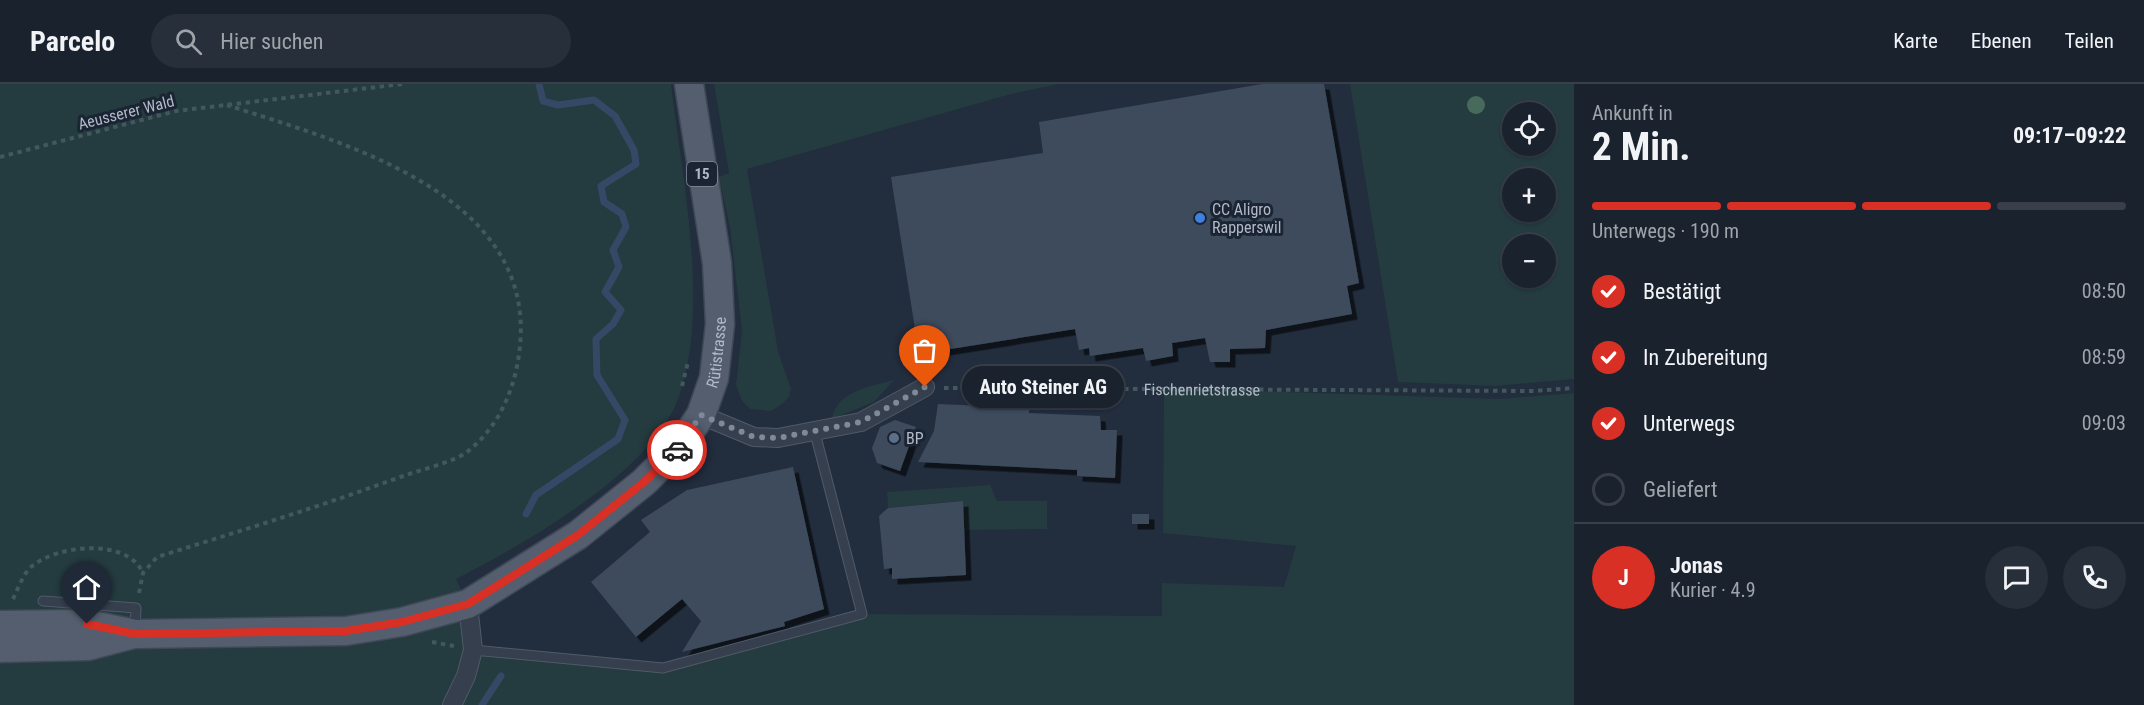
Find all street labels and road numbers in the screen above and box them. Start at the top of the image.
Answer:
street label: Aeusserer Wald [76,91,176,134]
road number: 15 [687,162,717,186]
street label: Rütistrasse [702,317,730,391]
street label: Fischenrietstrasse [1144,380,1260,400]

